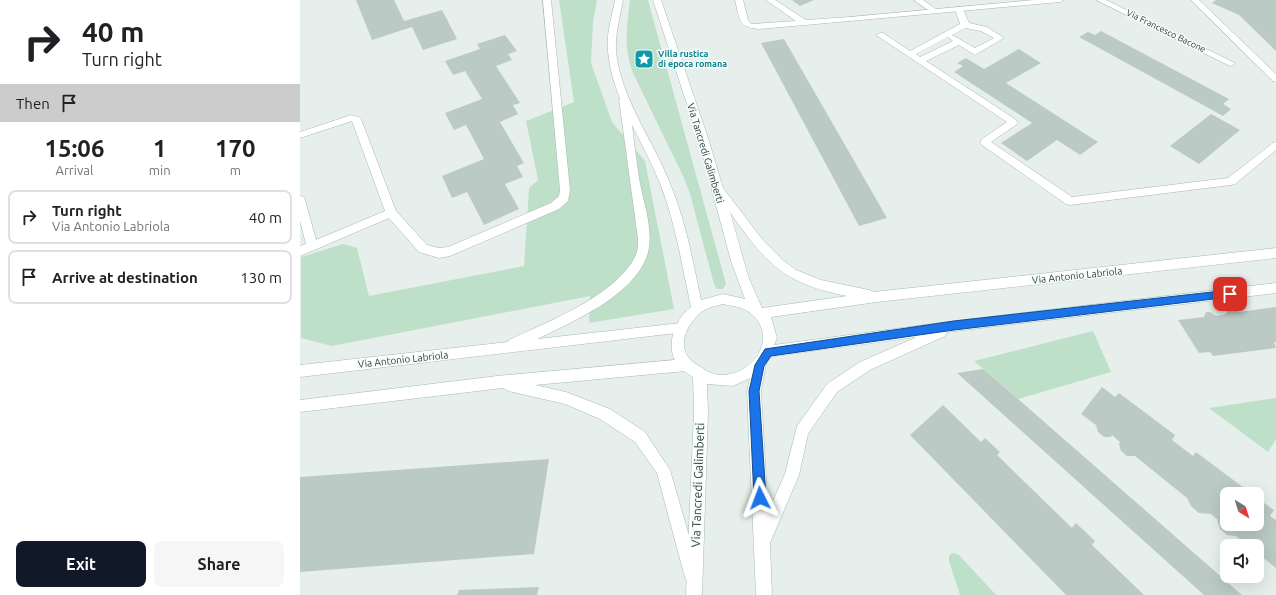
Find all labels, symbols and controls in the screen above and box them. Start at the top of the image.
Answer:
street label: Via Francesco Bacone [1125,7,1207,55]
icon: right [16,16,68,68]
text: 40 m [82,16,144,47]
place icon: Villa rustica di epoca romana [633,48,655,70]
text: Turn right [82,49,162,69]
place label: Villa rustica di epoca romana [658,49,727,69]
icon: arrive [58,92,80,114]
text: Then [16,95,50,112]
street label: Via Tancredi Galimberti [685,102,726,205]
text: 15:06 [44,135,104,162]
text: 1 [153,135,166,162]
text: 170 [215,135,256,162]
text: Arrival [55,163,93,177]
text: min [149,163,171,177]
text: m [230,163,241,177]
text: Turn right [52,202,122,219]
icon: right [18,206,40,228]
text: 40 m [249,209,282,226]
text: Via Antonio Labriola [52,219,170,233]
street label: Via Antonio Labriola [1031,265,1123,286]
icon: arrive [18,266,40,288]
text: Arrive at destination [52,269,198,286]
text: 130 m [240,269,282,286]
pin [1213,277,1247,311]
icon: arrive [1219,283,1241,305]
street label: Via Antonio Labriola [357,349,449,370]
street label: Via Tancredi Galimberti [689,422,706,548]
position arrow [739,477,781,519]
north arrow [1220,487,1264,531]
map controls [1220,487,1264,583]
button: sound [1220,539,1264,583]
button: Exit [16,541,146,587]
button: Share [154,541,284,587]

